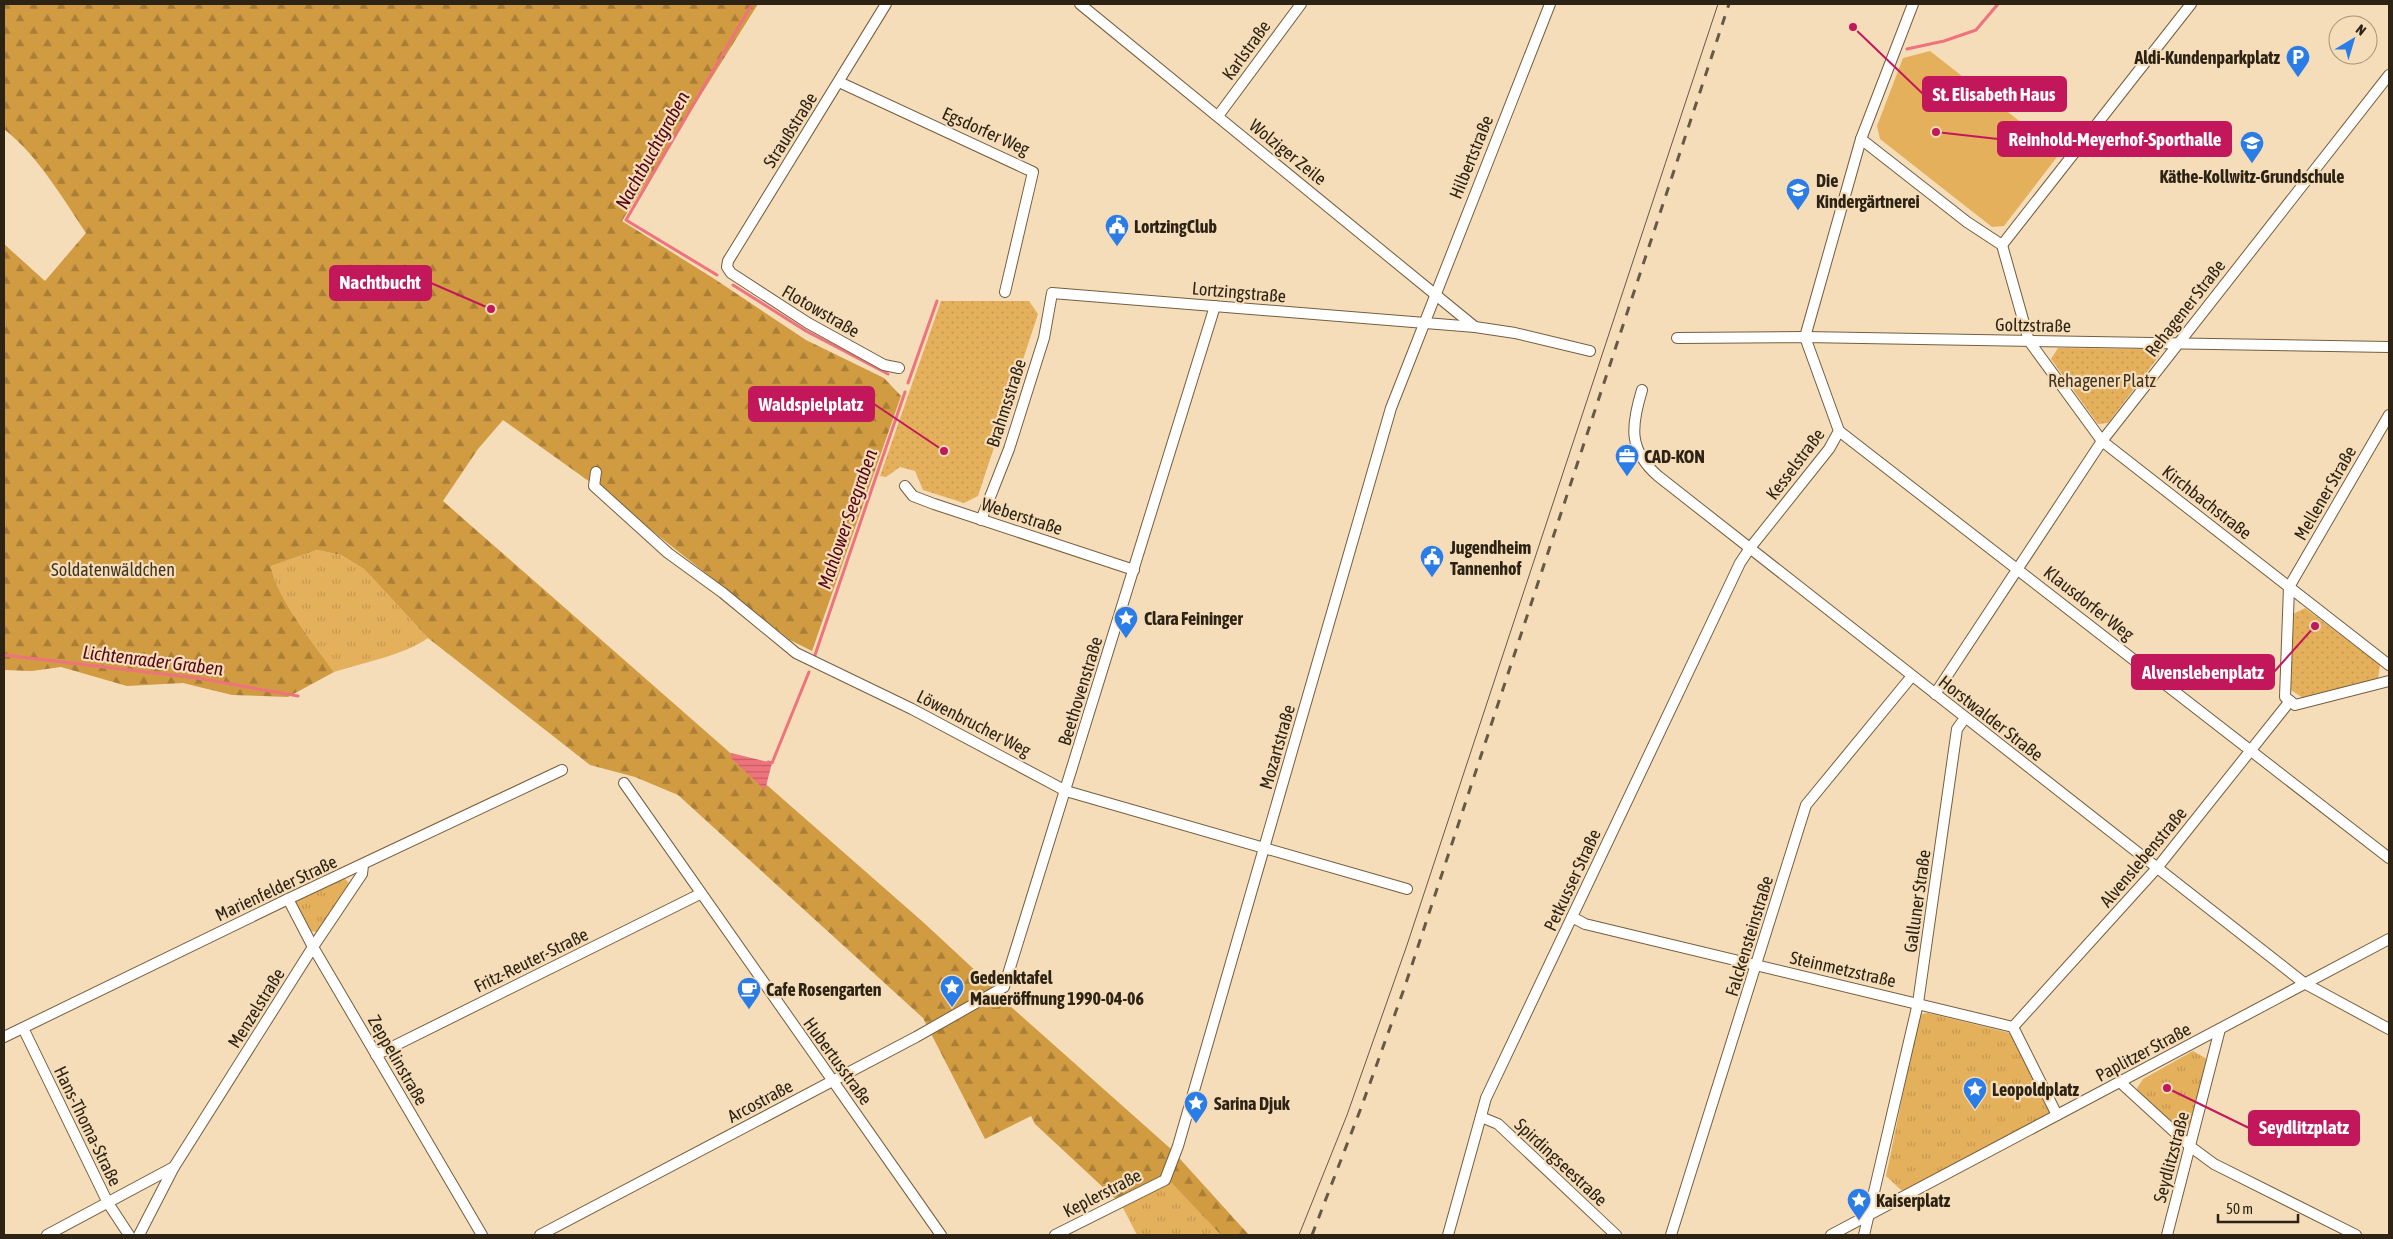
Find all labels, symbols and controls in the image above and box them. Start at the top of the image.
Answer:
north arrow [2328,15,2378,65]
street label: Karlstraße [1217,16,1275,84]
text: N [2353,21,2369,39]
parking icon: Aldi-Kundenparkplatz [2285,44,2311,78]
place label: Aldi-Kundenparkplatz [2133,47,2281,68]
callout: St. Elisabeth Haus [1923,77,2066,111]
text: St. Elisabeth Haus [1932,83,2056,105]
water label: Nachtbuchtgraben [611,87,693,213]
street label: Straußstraße [759,89,821,171]
street label: Egsdorfer Weg [939,102,1033,160]
street label: Hilbertstraße [1445,112,1497,202]
street label: Wolziger Zeile [1245,115,1331,189]
callout: Reinhold-Meyerhof-Sporthalle [1998,122,2231,156]
text: Reinhold-Meyerhof-Sporthalle [2009,128,2222,150]
school or university icon: Käthe-Kollwitz-Grundschule [2239,130,2265,164]
place label: Käthe-Kollwitz-Grundschule [2160,166,2344,187]
place label: Die Kindergärtnerei [1816,170,1920,212]
school or university icon: Die Kindergärtnerei [1785,177,1811,211]
public building icon: LortzingClub [1104,213,1130,247]
place label: LortzingClub [1134,216,1217,237]
street label: Rehagener Straße [2141,255,2229,361]
callout: Nachtbucht [330,266,431,300]
text: Nachtbucht [339,271,421,293]
street label: Lortzingstraße [1191,277,1287,307]
street label: Flotowstraße [779,280,863,342]
street label: Goltzstraße [1995,314,2071,336]
street label: Brahmsstraße [982,356,1030,450]
park label: Rehagener Platz [2048,370,2157,391]
callout: Waldspielplatz [749,387,874,421]
text: Waldspielplatz [758,393,864,415]
street label: Kesselstraße [1761,424,1829,504]
street label: Mellener Straße [2290,442,2360,544]
office icon: CAD-KON [1614,443,1640,477]
water label: Mahlower Seegraben [813,446,881,592]
place label: CAD-KON [1644,446,1705,467]
street label: Kirchbachstraße [2158,461,2256,543]
street label: Weberstraße [979,493,1065,539]
place label: Jugendheim Tannenhof [1449,537,1531,579]
public building icon: Jugendheim Tannenhof [1419,544,1445,578]
park label: Soldatenwäldchen [51,559,175,580]
street label: Klausdorfer Weg [2040,561,2138,645]
place icon: Clara Feininger [1113,605,1139,639]
place label: Clara Feininger [1144,608,1243,629]
street label: Beethovenstraße [1053,634,1107,748]
water label: Lichtenrader Graben [81,640,225,680]
callout: Alvenslebenplatz [2132,655,2274,689]
text: Alvenslebenplatz [2141,661,2264,683]
street label: Horstwalder Straße [1935,671,2047,765]
street label: Löwenbrucher Weg [914,685,1035,761]
street label: Mozartstraße [1255,702,1299,792]
street label: Alvenslebenstraße [2095,803,2191,911]
street label: Petkusser Straße [1539,826,1605,934]
street label: Galluner Straße [1899,848,1935,954]
street label: Marienfelder Straße [212,851,340,925]
street label: Falckensteinstraße [1721,873,1777,999]
street label: Fritz-Reuter-Straße [471,923,591,997]
street label: Steinmetzstraße [1788,947,1898,991]
street label: Menzelstraße [223,964,289,1052]
place label: Gedenktafel Maueröffnung 1990-04-06 [970,967,1144,1009]
place icon: Gedenktafel Maueröffnung 1990-04-06 [939,974,965,1008]
cafe icon: Cafe Rosengarten [736,976,762,1010]
place label: Cafe Rosengarten [766,979,882,1000]
street label: Zeppelinstraße [364,1011,432,1109]
street label: Hubertusstraße [799,1013,877,1109]
street label: Paplitzer Straße [2092,1018,2194,1086]
street label: Hans-Thoma-Straße [50,1063,126,1189]
street label: Arcostraße [724,1075,796,1127]
place icon: Leopoldplatz [1962,1076,1988,1110]
place label: Leopoldplatz [1992,1079,2079,1100]
place icon: Sarina Djuk [1183,1090,1209,1124]
place label: Sarina Djuk [1214,1093,1291,1114]
street label: Seydlitzstraße [2149,1109,2193,1205]
callout: Seydlitzplatz [2249,1111,2359,1145]
street label: Spirdingseestraße [1510,1114,1612,1210]
text: Seydlitzplatz [2259,1116,2349,1138]
street label: Keplerstraße [1059,1164,1145,1222]
place icon: Kaiserplatz [1846,1187,1872,1221]
place label: Kaiserplatz [1876,1190,1951,1211]
scale bar [2218,1192,2298,1224]
text: 50 m [2226,1200,2253,1217]

